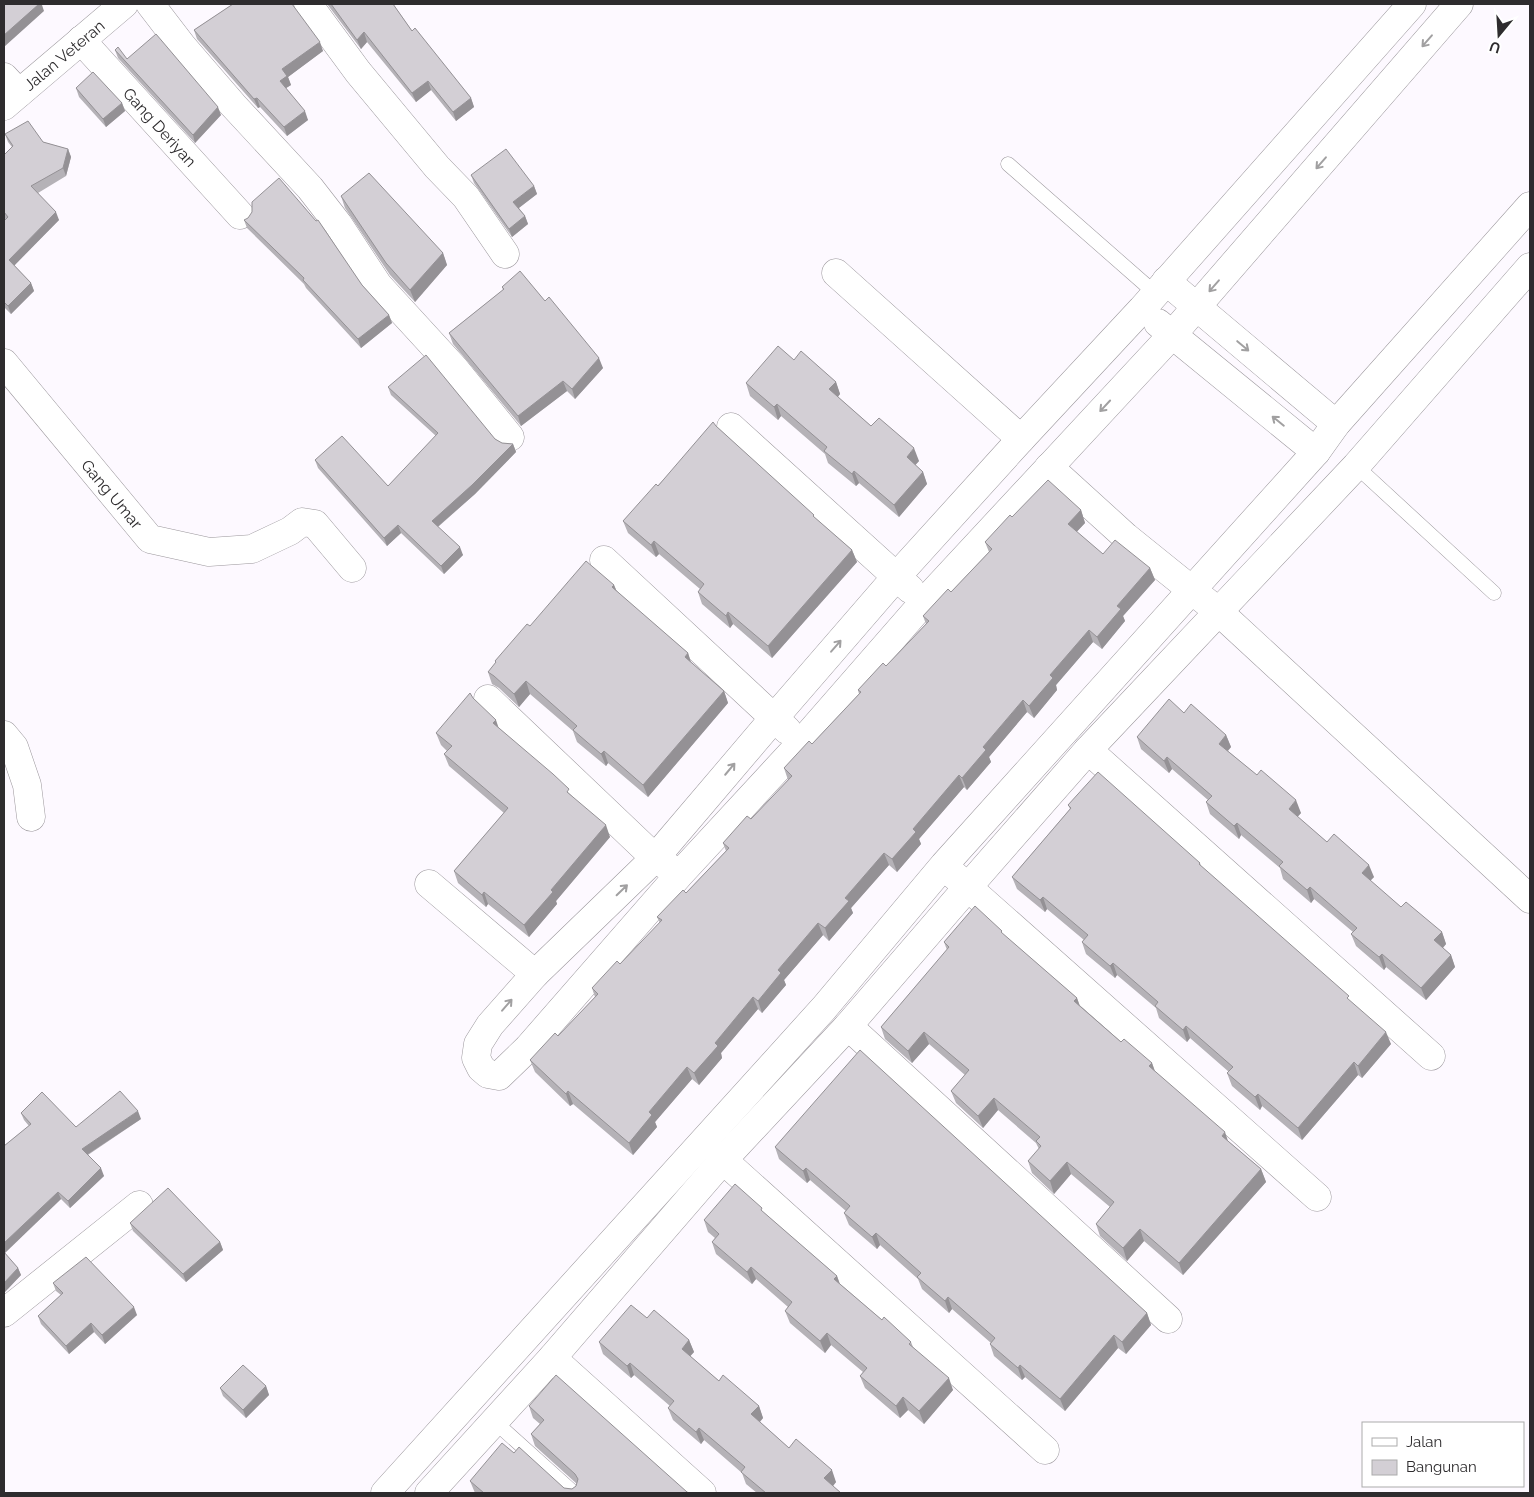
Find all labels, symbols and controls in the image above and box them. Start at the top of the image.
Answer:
north arrow [1474,10,1524,60]
street label: Jalan Veteran [20,16,109,95]
one-way arrow [1421,34,1433,47]
text: U [1488,38,1502,57]
street label: Gang Deriyan [119,84,200,171]
one-way arrow [1315,157,1326,170]
one-way arrow [1209,279,1220,292]
one-way arrow [1237,341,1250,352]
one-way arrow [1099,400,1111,413]
one-way arrow [1272,415,1285,426]
street label: Gang Umar [77,456,146,533]
one-way arrow [830,640,841,653]
one-way arrow [724,763,736,776]
one-way arrow [615,884,628,896]
one-way arrow [501,999,513,1012]
legend [1362,1422,1524,1487]
text: Jalan [1406,1433,1442,1451]
text: Bangunan [1406,1458,1477,1476]

